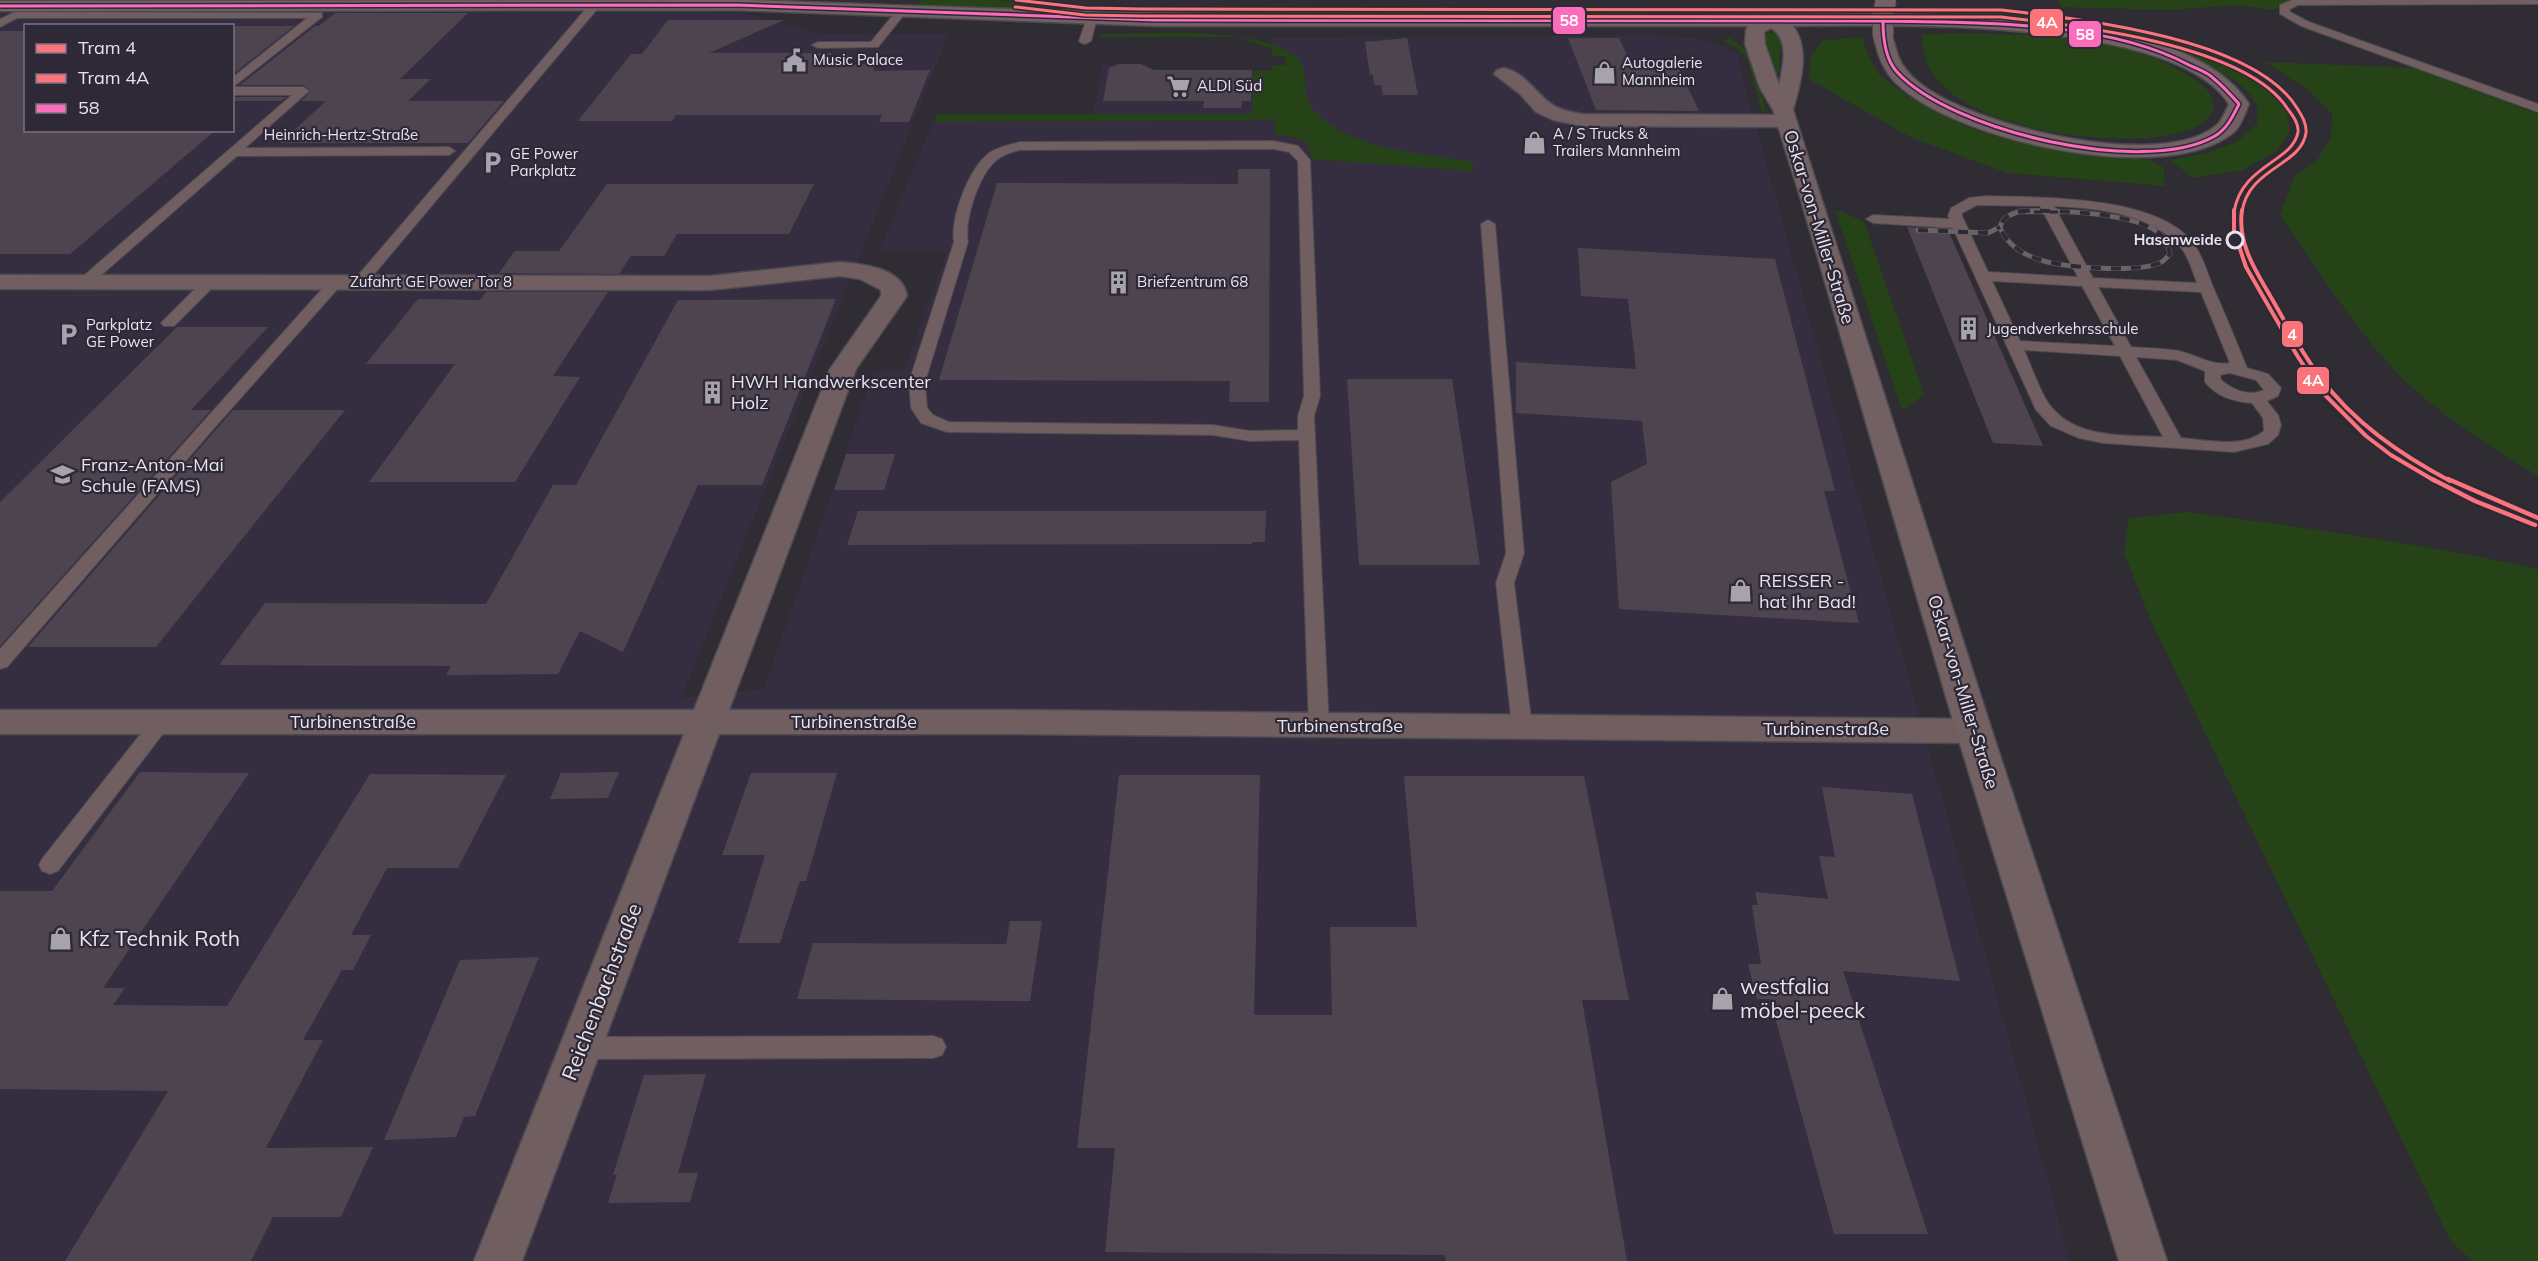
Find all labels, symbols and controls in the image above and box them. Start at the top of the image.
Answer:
line badge: 58 [1552,6,1586,35]
line badge: 4A [2029,8,2064,37]
text: 58 [1559,10,1579,30]
text: 4A [2036,12,2058,32]
line badge: 58 [2068,20,2102,48]
legend [24,24,234,132]
text: 58 [2075,24,2095,44]
text: Tram 4 [78,36,136,59]
public building icon: Music Palace [782,47,808,73]
place label: Music Palace [813,50,903,69]
place label: Autogalerie Mannheim [1622,53,1702,89]
shop icon: Autogalerie Mannheim [1591,59,1617,85]
text: Tram 4A [78,66,149,89]
supermarket icon: ALDI Süd [1166,73,1192,99]
place label: ALDI Süd [1197,76,1262,95]
text: 58 [78,96,100,119]
place label: A / S Trucks & Trailers Mannheim [1553,124,1680,160]
street label: Heinrich-Hertz-Straße [264,125,418,144]
street label: Oskar-von-Miller-Straße [1779,127,1860,327]
shop icon: A / S Trucks & Trailers Mannheim [1522,130,1548,156]
place label: GE Power Parkplatz [510,144,579,180]
parking icon: GE Power Parkplatz [479,150,505,176]
place label: Hasenweide [2134,230,2222,249]
marker: Hasenweide [2226,231,2244,249]
building icon: Briefzentrum 68 [1106,269,1132,295]
street label: Zufahrt GE Power Tor 8 [350,272,512,291]
place label: Briefzentrum 68 [1137,272,1248,291]
place label: Parkplatz GE Power [86,315,155,351]
building icon: Jugendverkehrsschule [1956,316,1982,342]
place label: Jugendverkehrsschule [1987,319,2138,338]
line badge: 4 [2281,320,2304,348]
parking icon: Parkplatz GE Power [55,321,81,347]
text: 4 [2287,324,2297,344]
line badge: 4A [2296,366,2330,395]
place label: HWH Handwerkscenter Holz [731,370,931,414]
text: 4A [2302,370,2324,390]
building icon: HWH Handwerkscenter Holz [700,379,726,405]
place label: Franz-Anton-Mai Schule (FAMS) [81,453,224,497]
school or university icon: Franz-Anton-Mai Schule (FAMS) [50,462,76,488]
place label: REISSER - hat Ihr Bad! [1759,569,1856,613]
shop icon: REISSER - hat Ihr Bad! [1728,578,1754,604]
street label: Oskar-von-Miller-Straße [1923,592,2004,792]
street label: Turbinenstraße [290,710,416,733]
street label: Turbinenstraße [791,710,917,733]
street label: Turbinenstraße [1277,714,1403,737]
street label: Turbinenstraße [1763,717,1889,740]
street label: Reichenbachstraße [555,899,647,1084]
place label: Kfz Technik Roth [79,925,240,951]
shop icon: Kfz Technik Roth [48,926,74,952]
place label: westfalia möbel-peeck [1740,973,1865,1023]
shop icon: westfalia möbel-peeck [1709,986,1735,1012]

